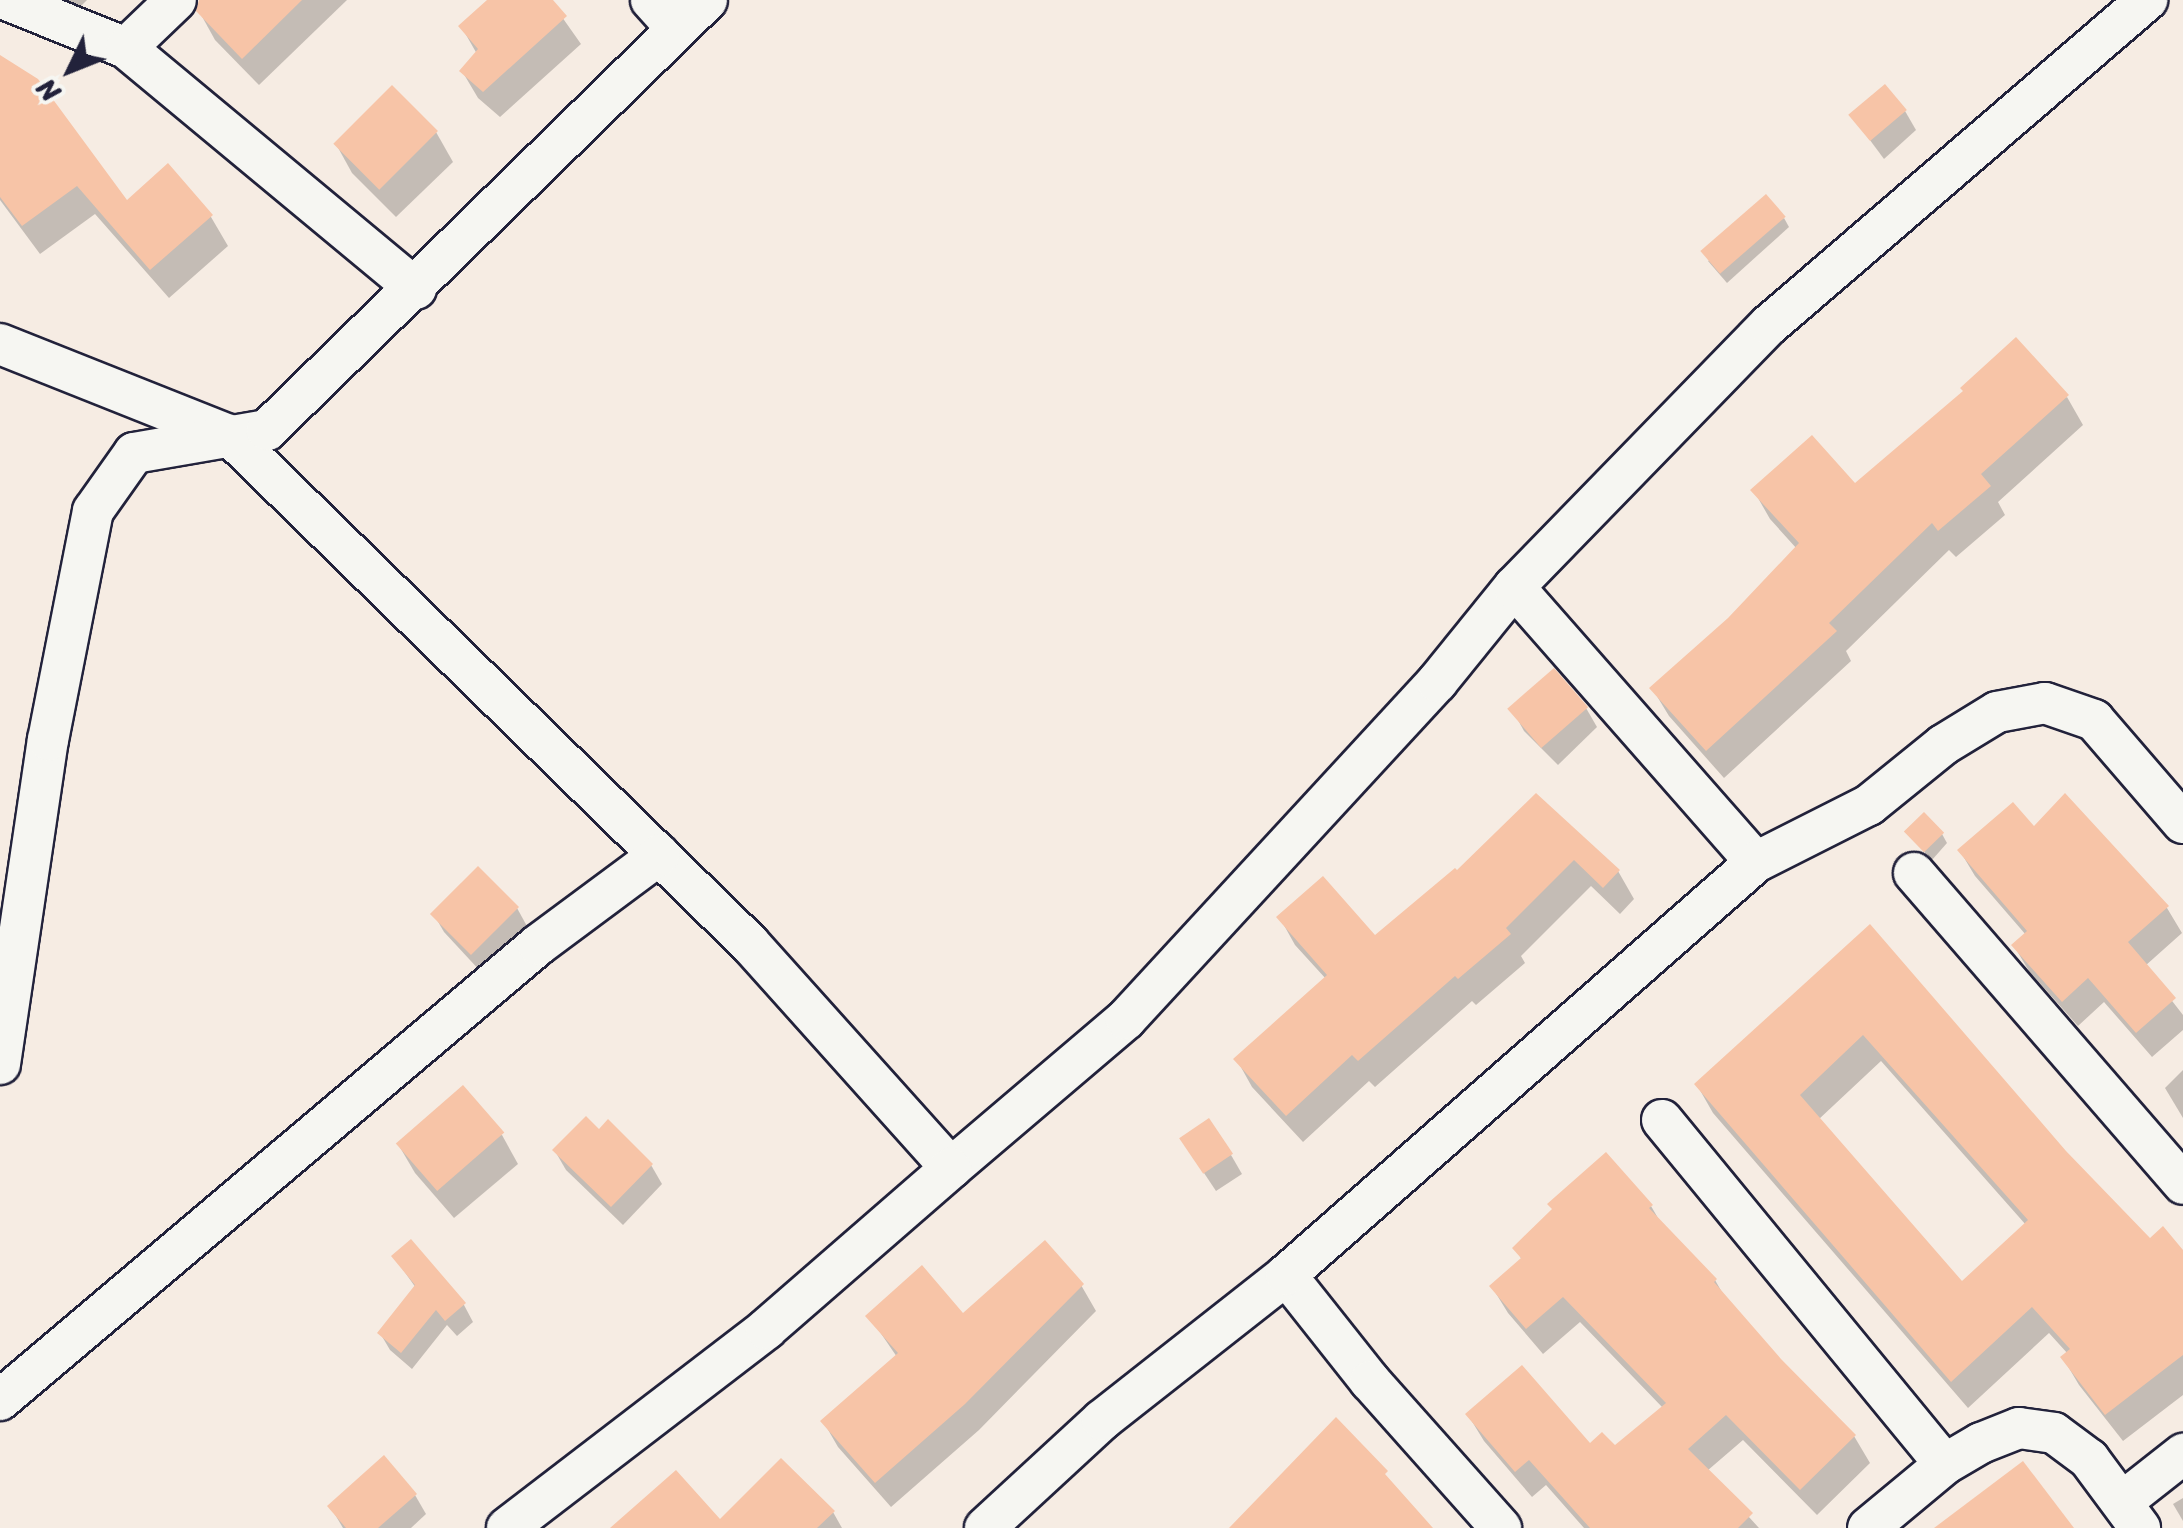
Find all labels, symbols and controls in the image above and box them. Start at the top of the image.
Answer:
north arrow [20,20,120,120]
text: N [23,67,72,115]

